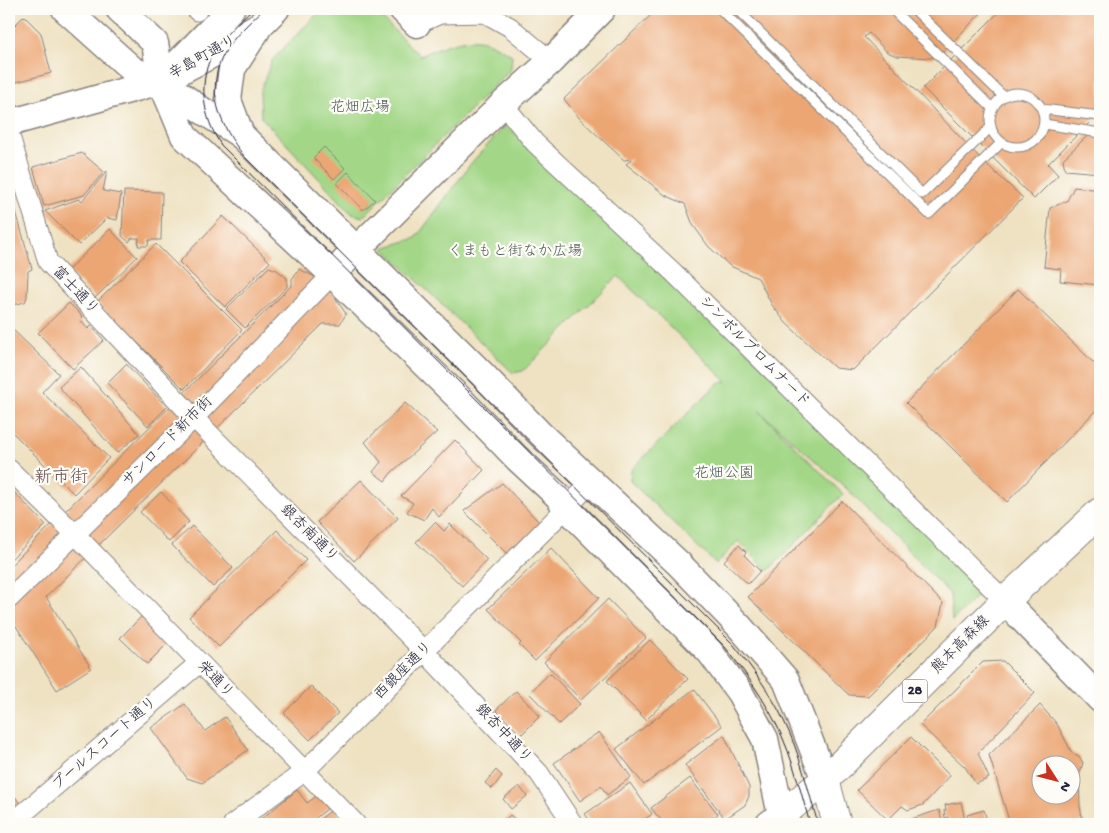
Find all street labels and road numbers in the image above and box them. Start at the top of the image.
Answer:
street label: 辛島町通り [165,31,240,84]
street label: 富士通り [48,262,103,319]
street label: シンボルプロムナード [695,293,813,411]
street label: サンロード新市街 [119,393,217,491]
street label: 銀杏南通り [276,500,343,567]
street label: 熊本高森線 [927,611,994,678]
street label: 西銀座通り [370,637,437,704]
street label: 栄通り [193,658,237,702]
road number: 28 [902,679,928,702]
street label: プールスコート通り [49,694,161,794]
street label: 銀杏中通り [471,700,536,768]

